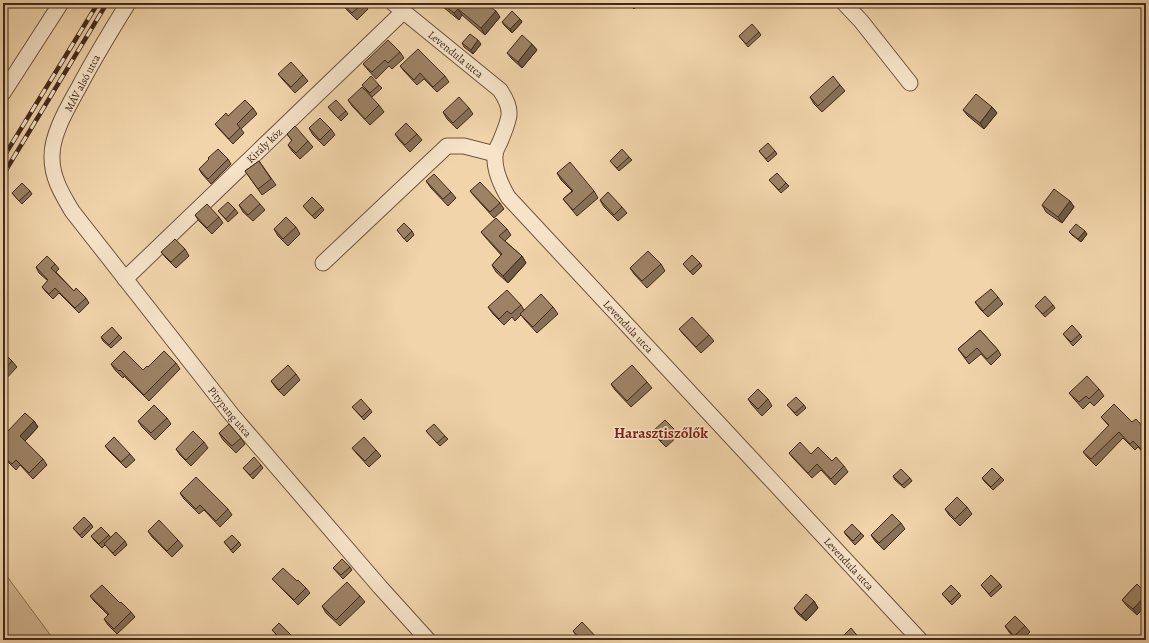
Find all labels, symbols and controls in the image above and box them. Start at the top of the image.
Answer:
street label: Levendula utca [425,27,487,82]
street label: MÁV alsó utca [61,51,104,115]
street label: Király köz [243,125,286,167]
street label: Levendula utca [600,297,657,357]
street label: Pitypang utca [204,384,256,441]
district label: Harasztiszőlők [614,423,708,443]
street label: Levendula utca [820,534,878,594]

